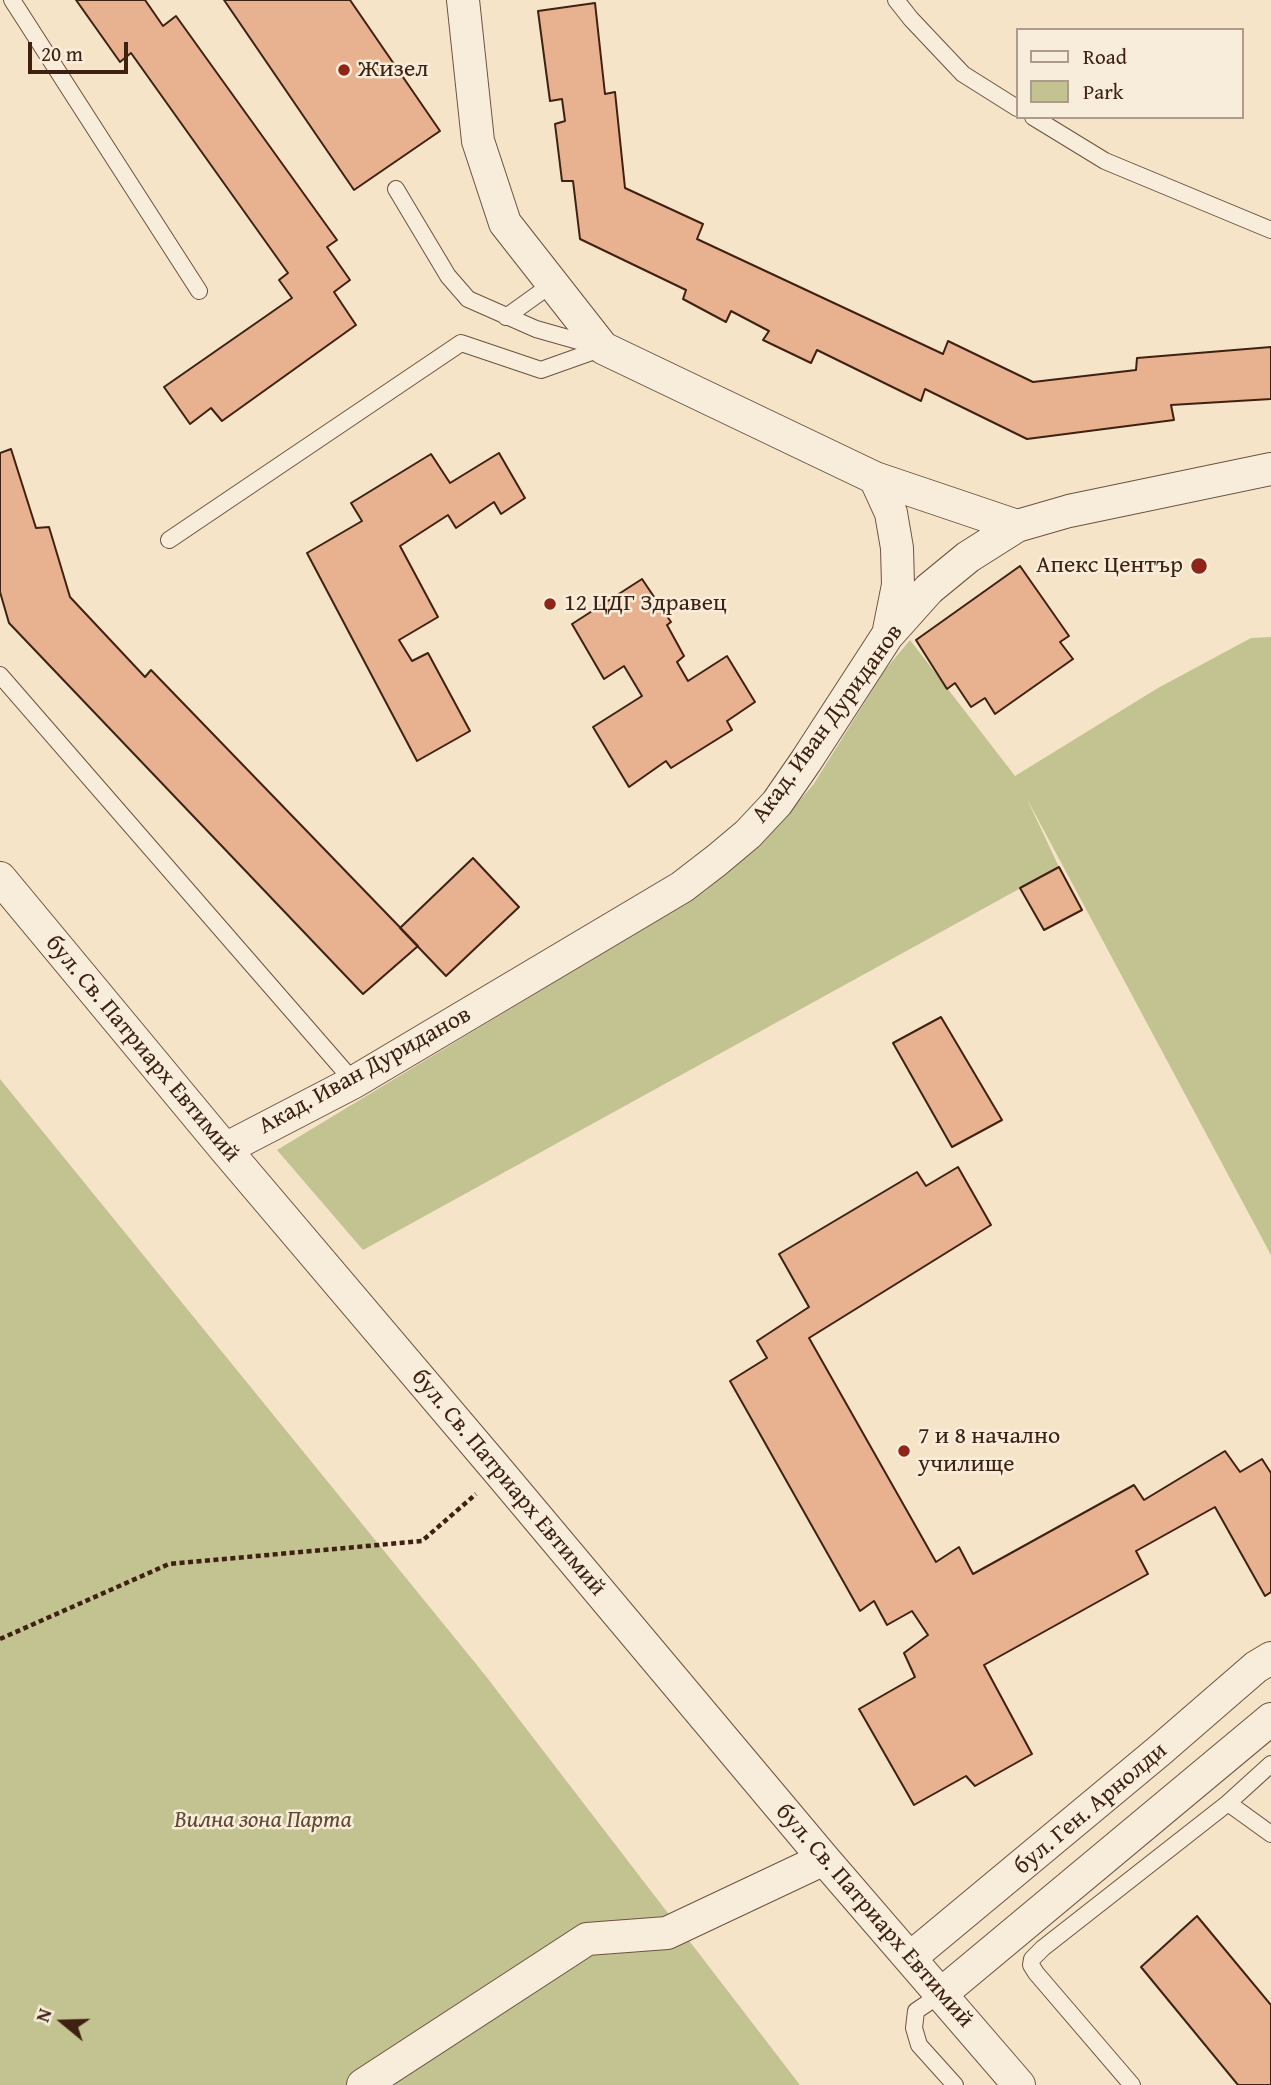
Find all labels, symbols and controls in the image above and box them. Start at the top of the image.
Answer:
scale bar [32,28,131,72]
legend [1016,28,1243,119]
text: 20 m [41,38,83,69]
text: Road [1083,41,1127,72]
place label: Жизел [358,56,428,84]
marker: Жизел [336,62,352,78]
text: Park [1083,76,1124,107]
place label: Апекс Център [1036,552,1183,580]
marker: Апекс Център [1189,556,1209,576]
place label: 12 ЦДГ Здравец [564,590,727,618]
marker: 12 ЦДГ Здравец [542,596,558,612]
street label: Акад. Иван Дуриданов [746,619,910,829]
street label: бул. Св. Патриарх Евтимий [39,930,245,1168]
street label: Акад. Иван Дуриданов [254,1001,476,1141]
street label: бул. Св. Патриарх Евтимий [405,1364,611,1602]
place label: 7 и 8 начално училище [918,1423,1060,1479]
marker: 7 и 8 начално училище [896,1443,912,1459]
street label: бул. Ген. Арнолди [1009,1737,1173,1881]
street label: бул. Св. Патриарх Евтимий [769,1798,979,2034]
park label: Вилна зона Парта [174,1807,352,1835]
north arrow [28,1987,98,2057]
text: N [28,2005,58,2026]

